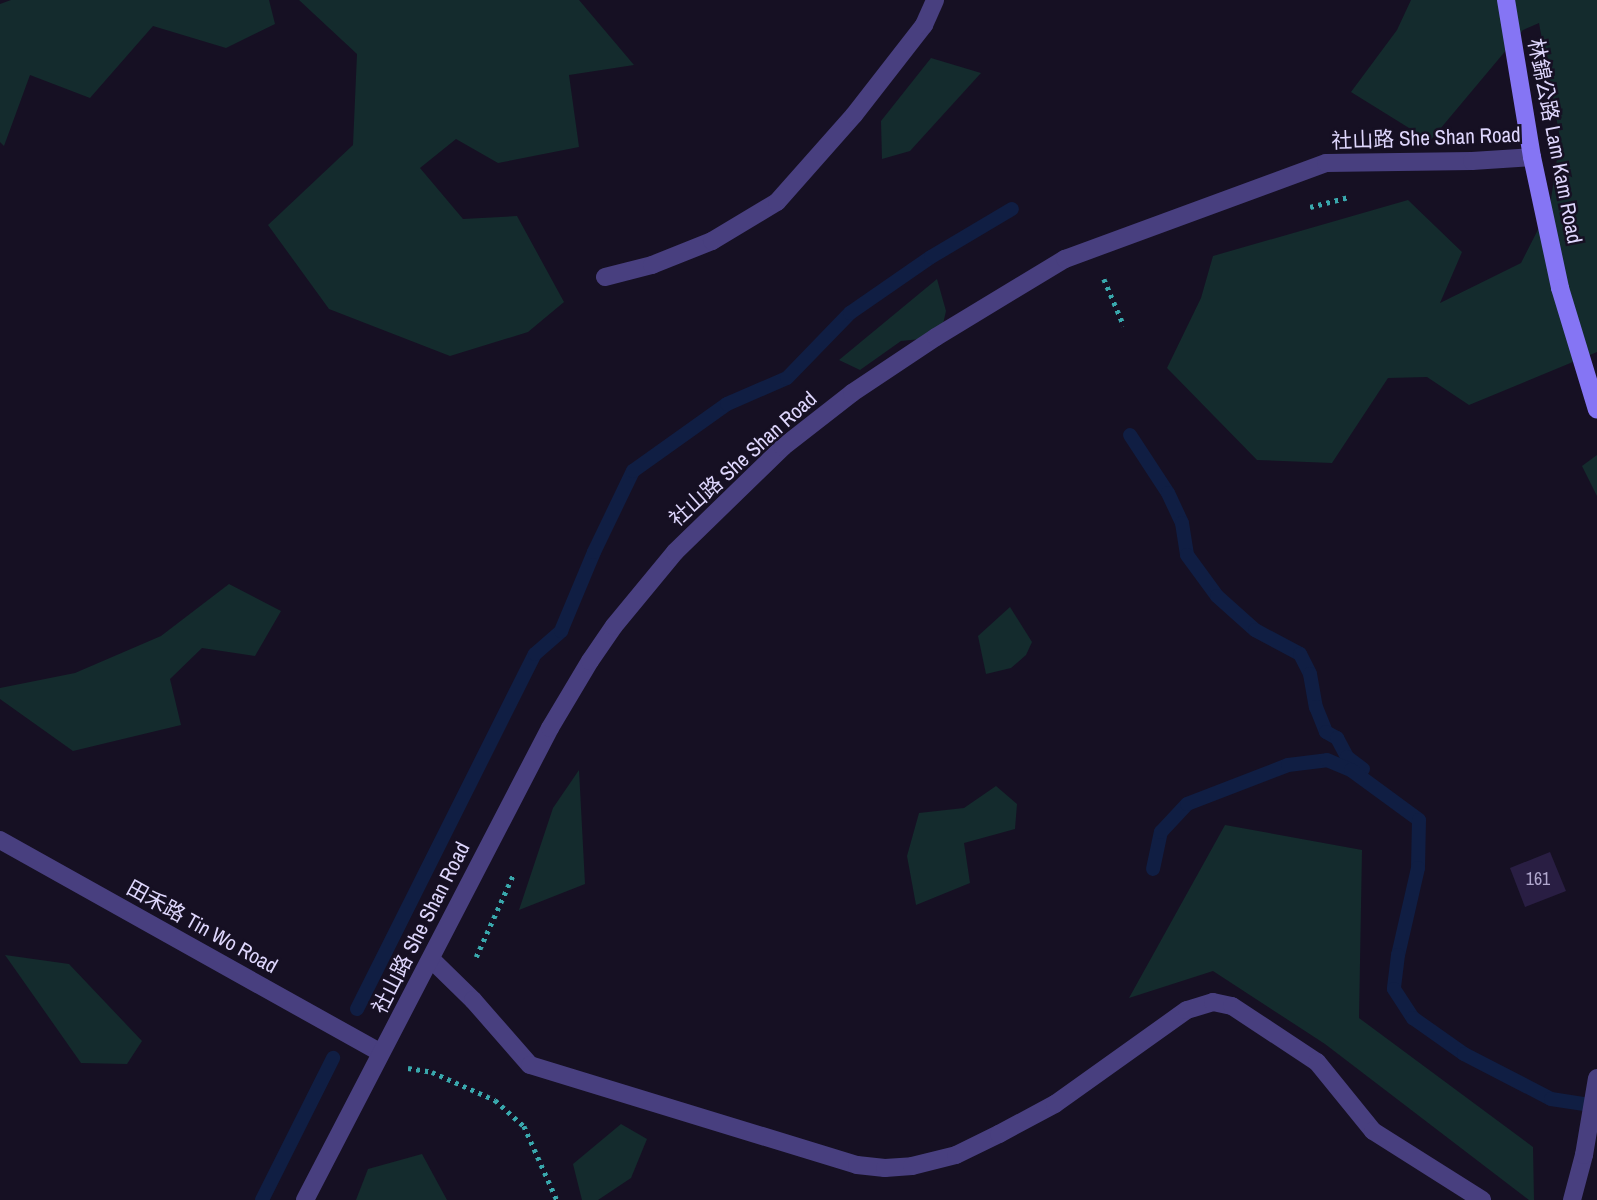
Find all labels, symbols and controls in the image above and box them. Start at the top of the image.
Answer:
street label: 林錦公路 Lam Kam Road [1523,36,1587,246]
street label: 社山路 She Shan Road [1331,122,1521,154]
street label: 社山路 She Shan Road [664,386,822,532]
street label: 社山路 She Shan Road [367,838,475,1018]
house number: 161 [1526,868,1550,890]
street label: 田禾路 Tin Wo Road [122,875,282,979]

